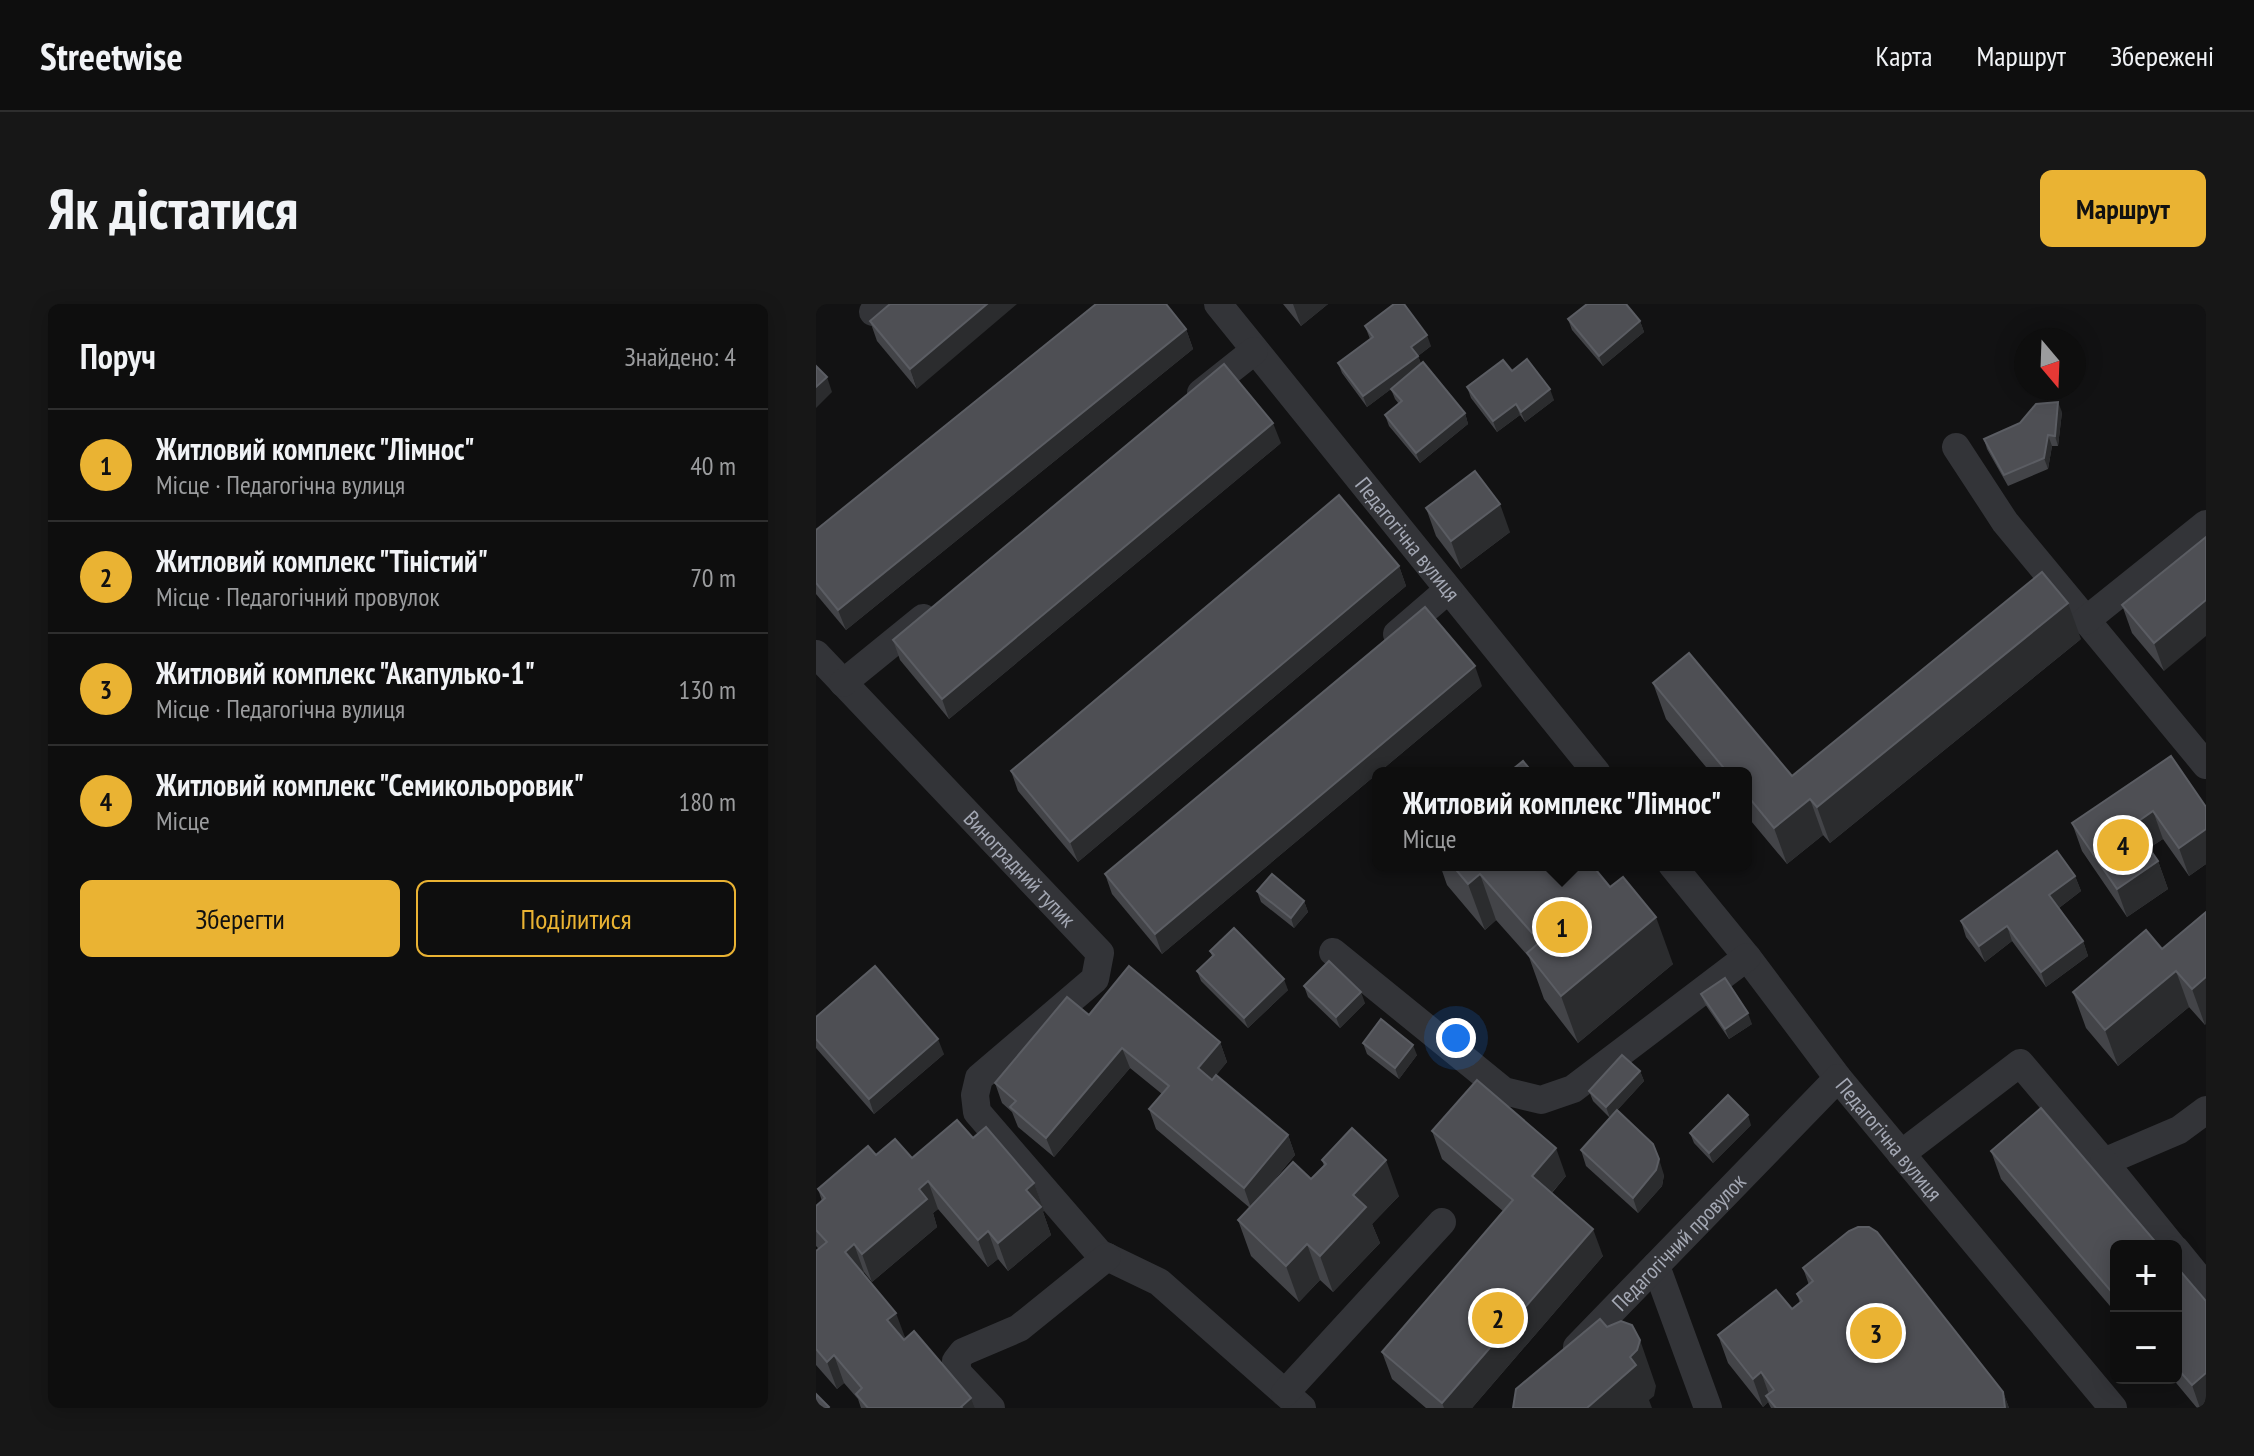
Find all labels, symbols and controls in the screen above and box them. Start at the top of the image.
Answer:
text: Streetwise [40,31,183,80]
text: Карта [1876,37,1933,74]
text: Маршрут [1977,37,2066,74]
text: Збережені [2110,37,2214,74]
button: Маршрут [2040,170,2206,247]
text: Як дістатися [48,172,298,244]
north arrow [2014,328,2086,400]
text: Поруч [80,334,156,378]
text: Знайдено: 4 [624,340,736,373]
text: Житловий комплекс "Лімнос" [156,429,474,468]
text: 1 [100,449,112,482]
text: 40 m [690,449,736,482]
text: Місце · Педагогічна вулиця [156,468,405,501]
street label: Педагогічна вулиця [1349,471,1466,607]
text: Житловий комплекс "Тіністий" [156,541,488,580]
text: 2 [100,561,112,594]
text: 70 m [690,561,736,594]
text: Місце · Педагогічний провулок [156,580,439,613]
text: Житловий комплекс "Акапулько-1" [156,653,535,692]
text: 3 [100,673,112,706]
text: 130 m [678,673,736,706]
text: Місце · Педагогічна вулиця [156,692,405,725]
text: Житловий комплекс "Семикольоровик" [156,765,584,804]
popup [1372,767,1752,871]
text: Житловий комплекс "Лімнос" [1403,783,1721,822]
text: 4 [100,785,112,818]
text: 180 m [678,785,736,818]
text: Місце [156,804,210,837]
street label: Виноградний тупик [958,805,1082,933]
pin: 4 [2097,815,2149,875]
text: Місце [1403,822,1456,855]
button: Зберегти [80,880,400,957]
button: Поділитися [416,880,736,957]
pin: 1 [1536,897,1588,957]
your location [1436,1018,1476,1058]
street label: Педагогічна вулиця [1830,1072,1948,1206]
street label: Педагогічний провулок [1606,1167,1752,1317]
map controls [2110,1240,2182,1384]
button: + [2110,1240,2182,1312]
pin: 2 [1472,1288,1524,1348]
pin: 3 [1850,1303,1902,1363]
button: − [2110,1312,2182,1384]

